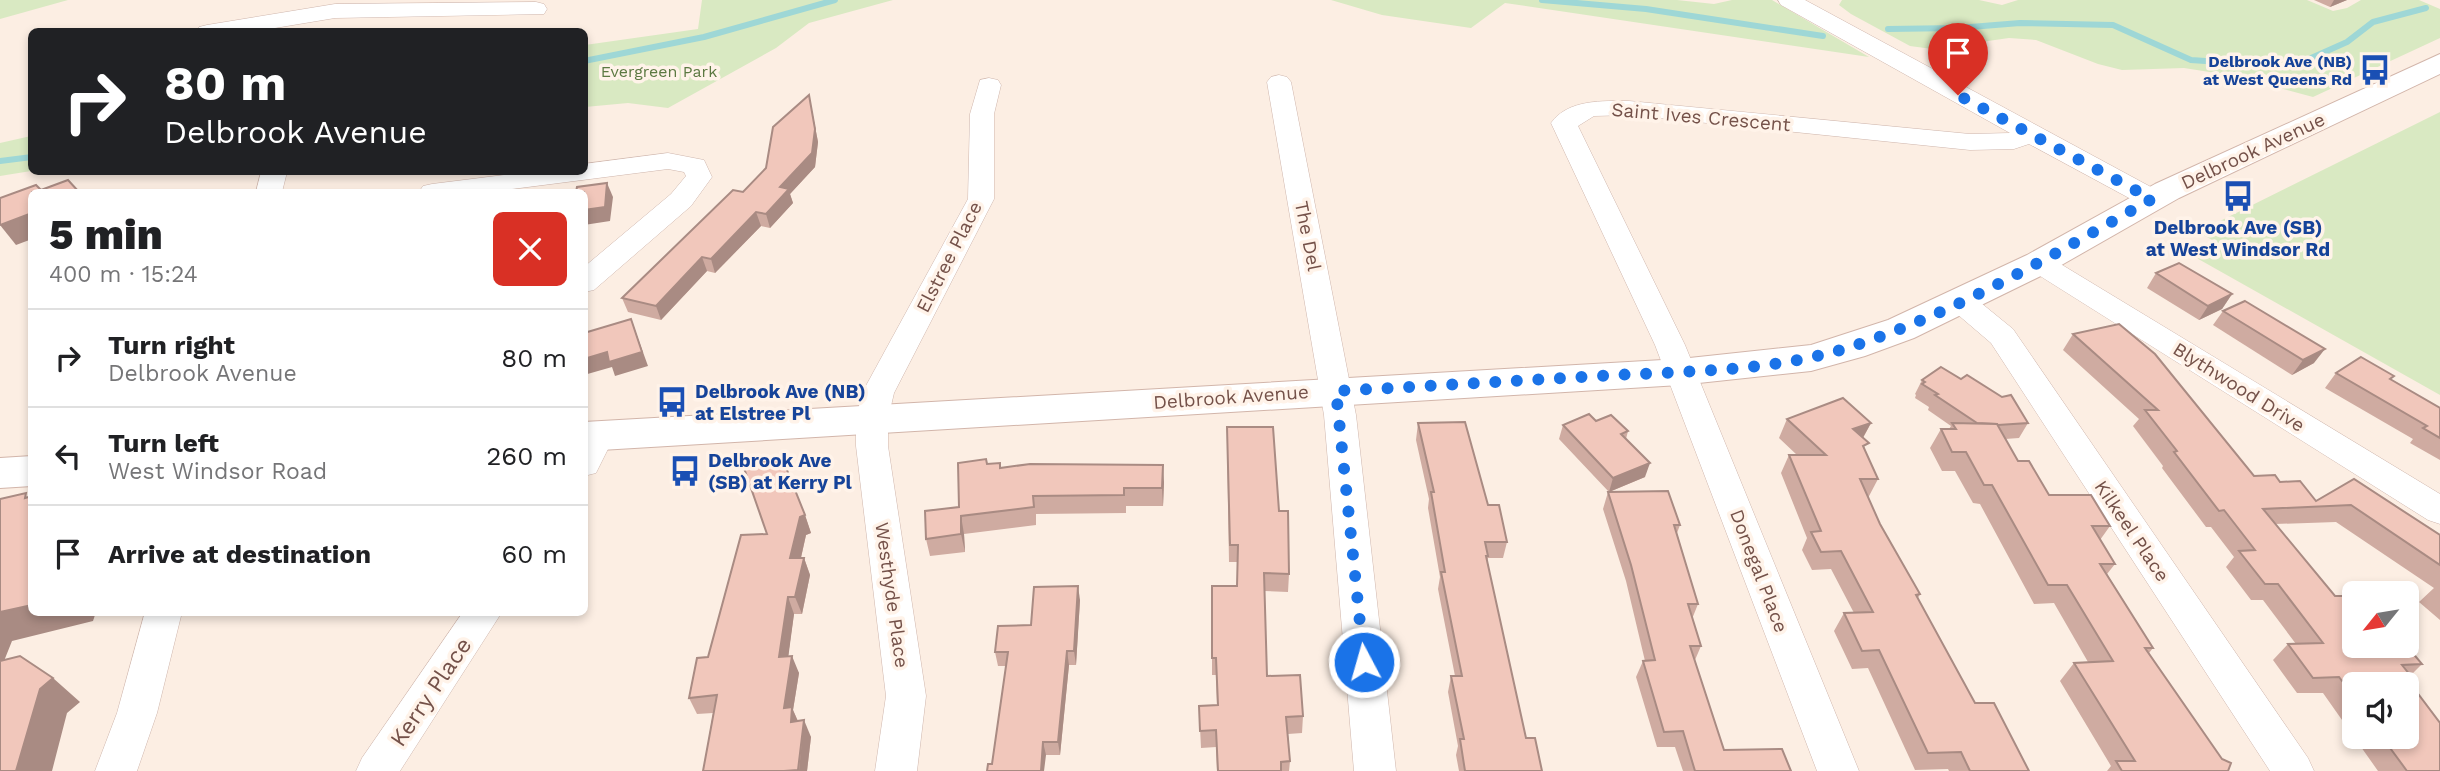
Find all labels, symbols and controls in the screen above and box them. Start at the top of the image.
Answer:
pin [1928,23,1988,95]
icon: arrive [1939,34,1977,72]
place label: Delbrook Ave (NB) at West Queens Rd [2203,52,2352,89]
bus stop icon: Delbrook Ave (NB) at West Queens Rd [2358,53,2392,87]
text: 80 m [164,54,286,112]
icon: right [49,56,140,147]
park label: Evergreen Park [601,62,717,81]
street label: Saint Ives Crescent [1611,98,1791,136]
street label: Delbrook Avenue [2177,108,2329,194]
text: Delbrook Avenue [164,113,427,151]
bus stop icon: Delbrook Ave (SB) at West Windsor Rd [2221,179,2255,213]
street label: Elstree Place [911,198,987,316]
street label: The Del [1290,199,1326,273]
text: 5 min [49,210,163,259]
button: close [493,212,567,286]
place label: Delbrook Ave (SB) at West Windsor Rd [2146,216,2330,261]
text: 400 m · 15:24 [49,261,198,288]
text: Turn right [108,330,235,360]
street label: Blythwood Drive [2169,337,2309,437]
icon: right [49,339,87,377]
text: 80 m [501,343,567,373]
text: Delbrook Avenue [108,360,297,387]
place label: Delbrook Ave (NB) at Elstree Pl [695,380,866,425]
street label: Delbrook Avenue [1152,380,1310,414]
bus stop icon: Delbrook Ave (NB) at Elstree Pl [655,385,689,419]
text: Turn left [108,428,219,458]
icon: left [49,437,87,475]
text: 260 m [486,441,567,471]
place label: Delbrook Ave (SB) at Kerry Pl [708,449,853,494]
bus stop icon: Delbrook Ave (SB) at Kerry Pl [668,454,702,488]
text: West Windsor Road [108,458,327,485]
street label: Kilkeel Place [2090,476,2174,586]
street label: Donegal Place [1725,506,1793,636]
street label: Westhyde Place [870,521,914,669]
icon: arrive [49,535,87,573]
text: Arrive at destination [108,539,371,569]
text: 60 m [501,539,567,569]
north arrow [2342,581,2418,658]
map controls [2342,581,2419,749]
position arrow [1327,625,1401,699]
street label: Kerry Place [385,632,477,752]
button: sound [2342,672,2419,749]

